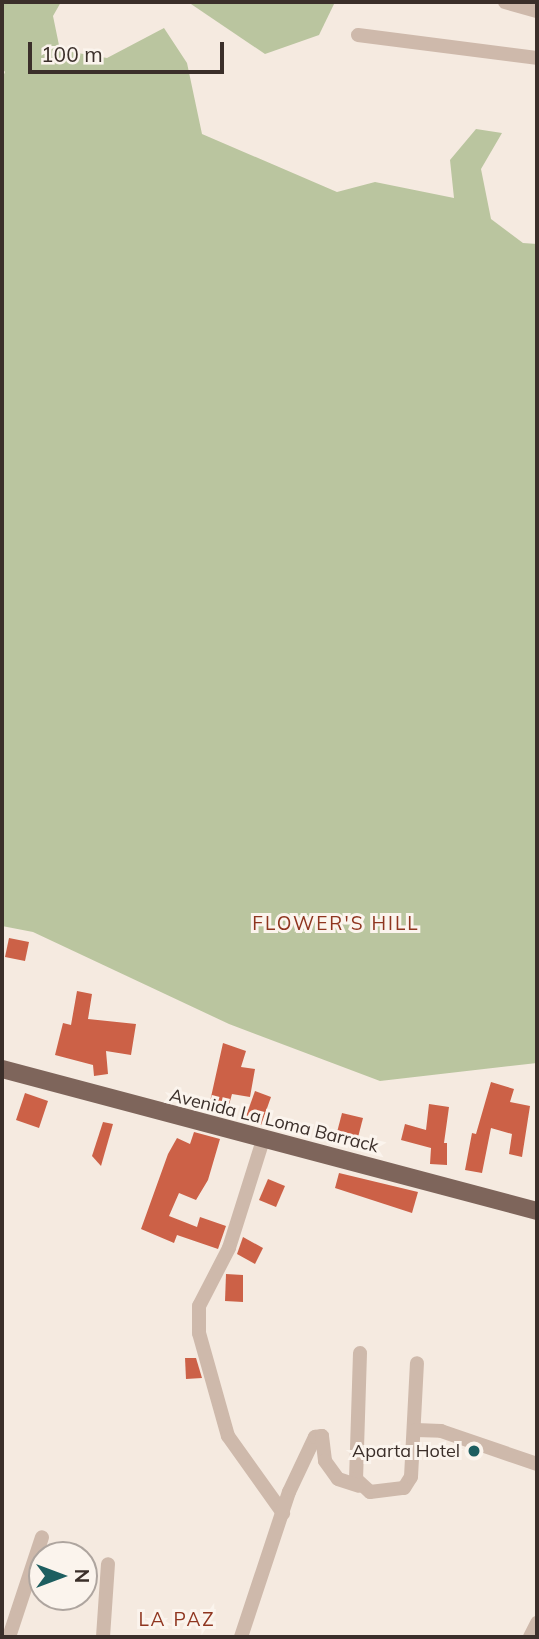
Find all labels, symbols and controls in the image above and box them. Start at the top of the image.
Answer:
scale bar [32,28,228,72]
text: 100 m [41,41,103,67]
district label: FLOWER'S HILL [254,913,418,935]
street label: Avenida La Loma Barrack [167,1085,381,1157]
place label: Aparta Hotel [352,1440,460,1462]
marker: Aparta Hotel [466,1443,482,1459]
north arrow [28,1541,98,1611]
text: N [70,1569,94,1583]
district label: LA PAZ [139,1609,215,1631]

